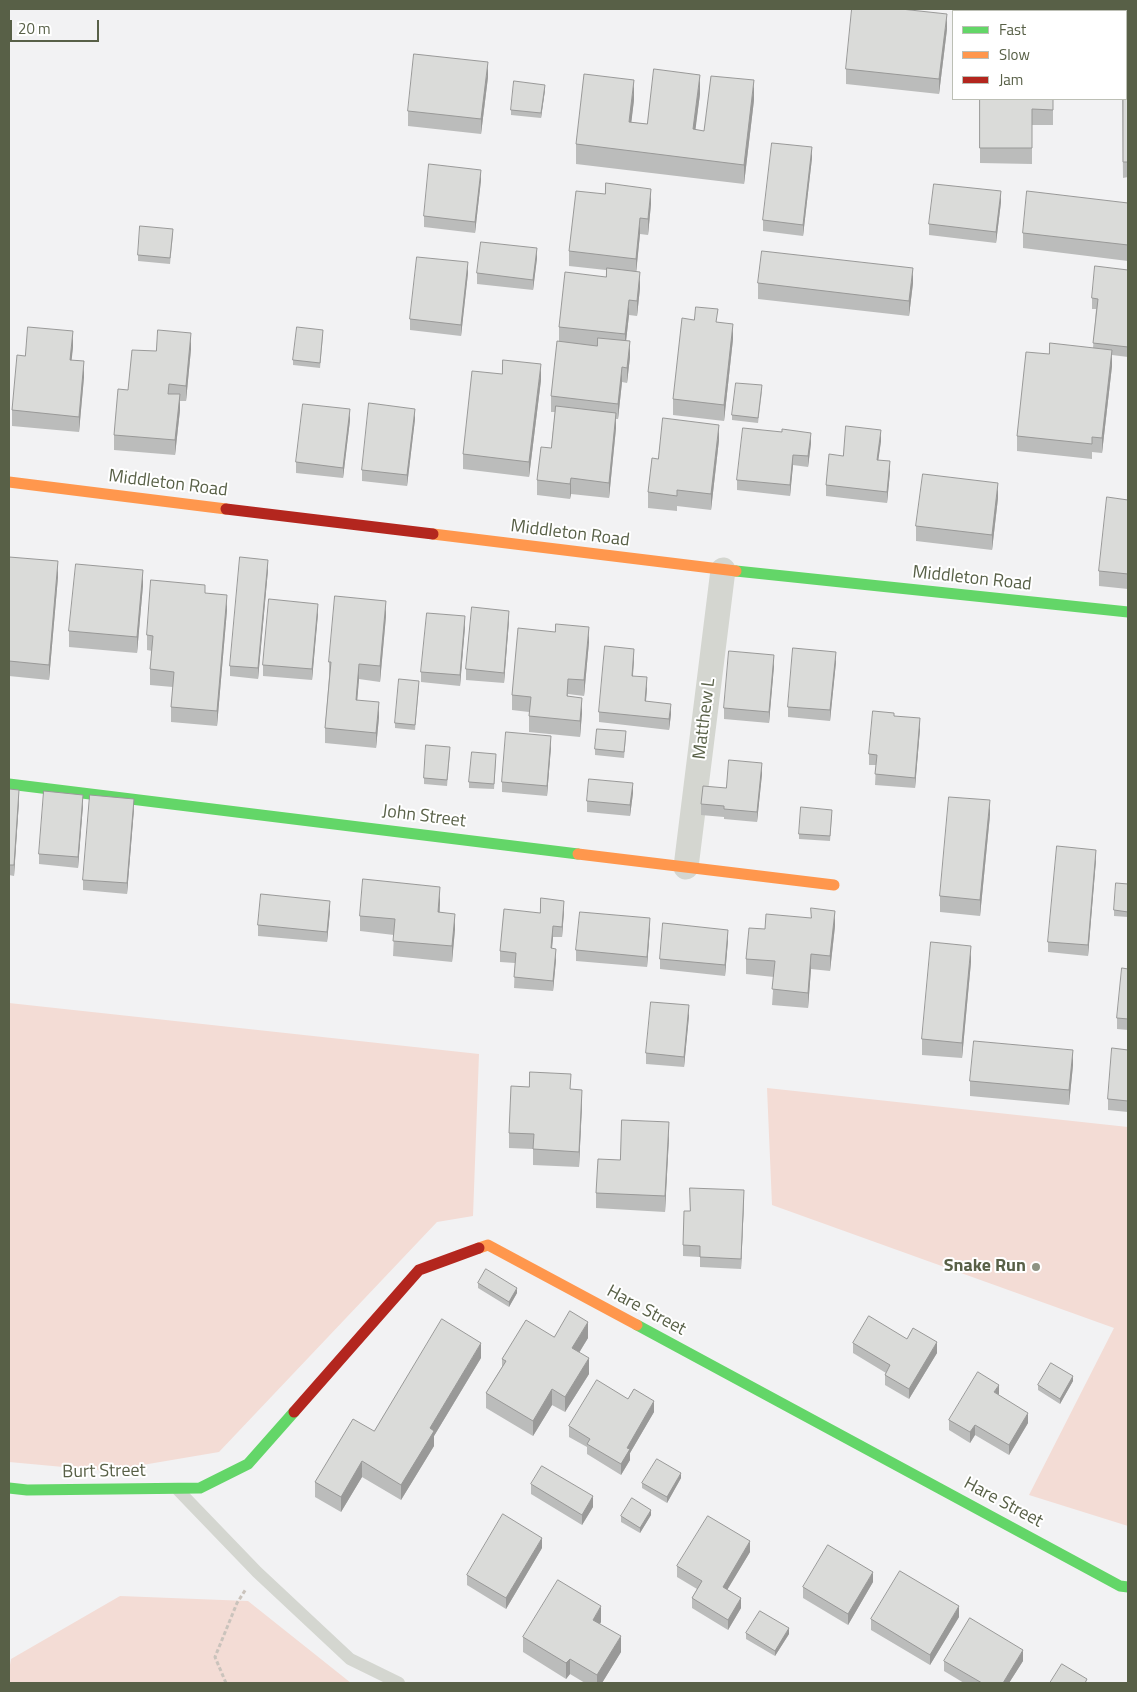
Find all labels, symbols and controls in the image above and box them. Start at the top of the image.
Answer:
scale bar [12,10,101,42]
legend [952,10,1127,100]
text: 20 m [18,17,51,40]
text: Fast [999,18,1026,41]
text: Slow [999,43,1030,66]
text: Jam [999,68,1023,91]
street label: Middleton Road [107,466,229,502]
street label: Middleton Road [509,516,631,552]
street label: Middleton Road [911,562,1033,596]
street label: Matthew L [689,677,721,761]
street label: John Street [381,801,467,833]
place label: Snake Run [944,1256,1026,1278]
marker: Snake Run [1030,1261,1042,1273]
street label: Hare Street [603,1281,689,1341]
street label: Burt Street [62,1460,146,1484]
street label: Hare Street [960,1473,1046,1533]

